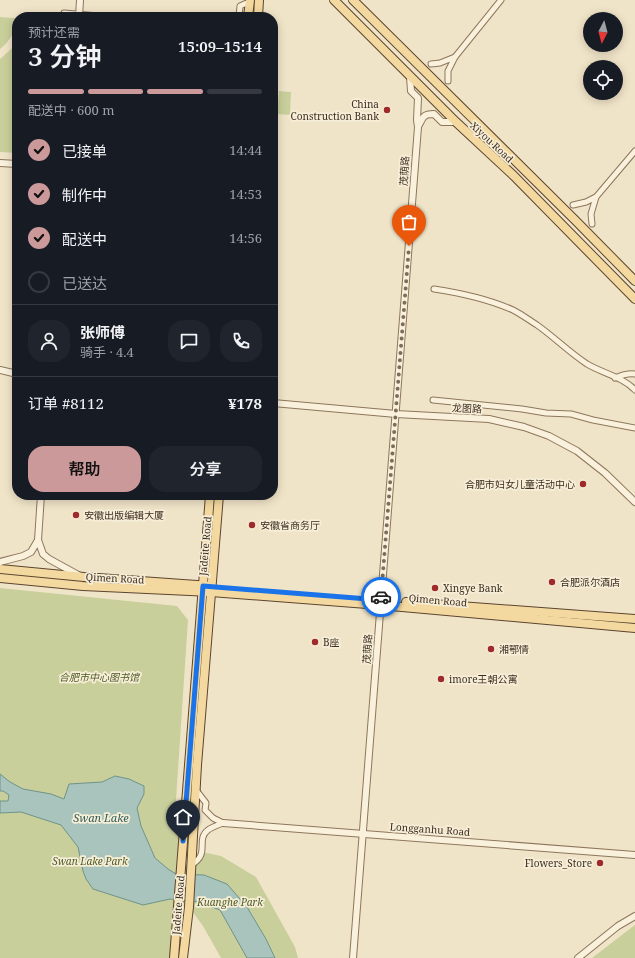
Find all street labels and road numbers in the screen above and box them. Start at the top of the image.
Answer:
street label: Xiyou Road [467,118,517,166]
street label: 茂荫路 [396,156,412,186]
street label: 龙图路 [452,400,482,416]
street label: Jadeite Road [195,516,215,577]
street label: Qimen Road [85,569,145,587]
street label: Qimen Road [408,590,468,610]
street label: 茂荫路 [359,634,375,664]
street label: Longganhu Road [389,819,471,839]
street label: Jadeite Road [168,875,188,936]

